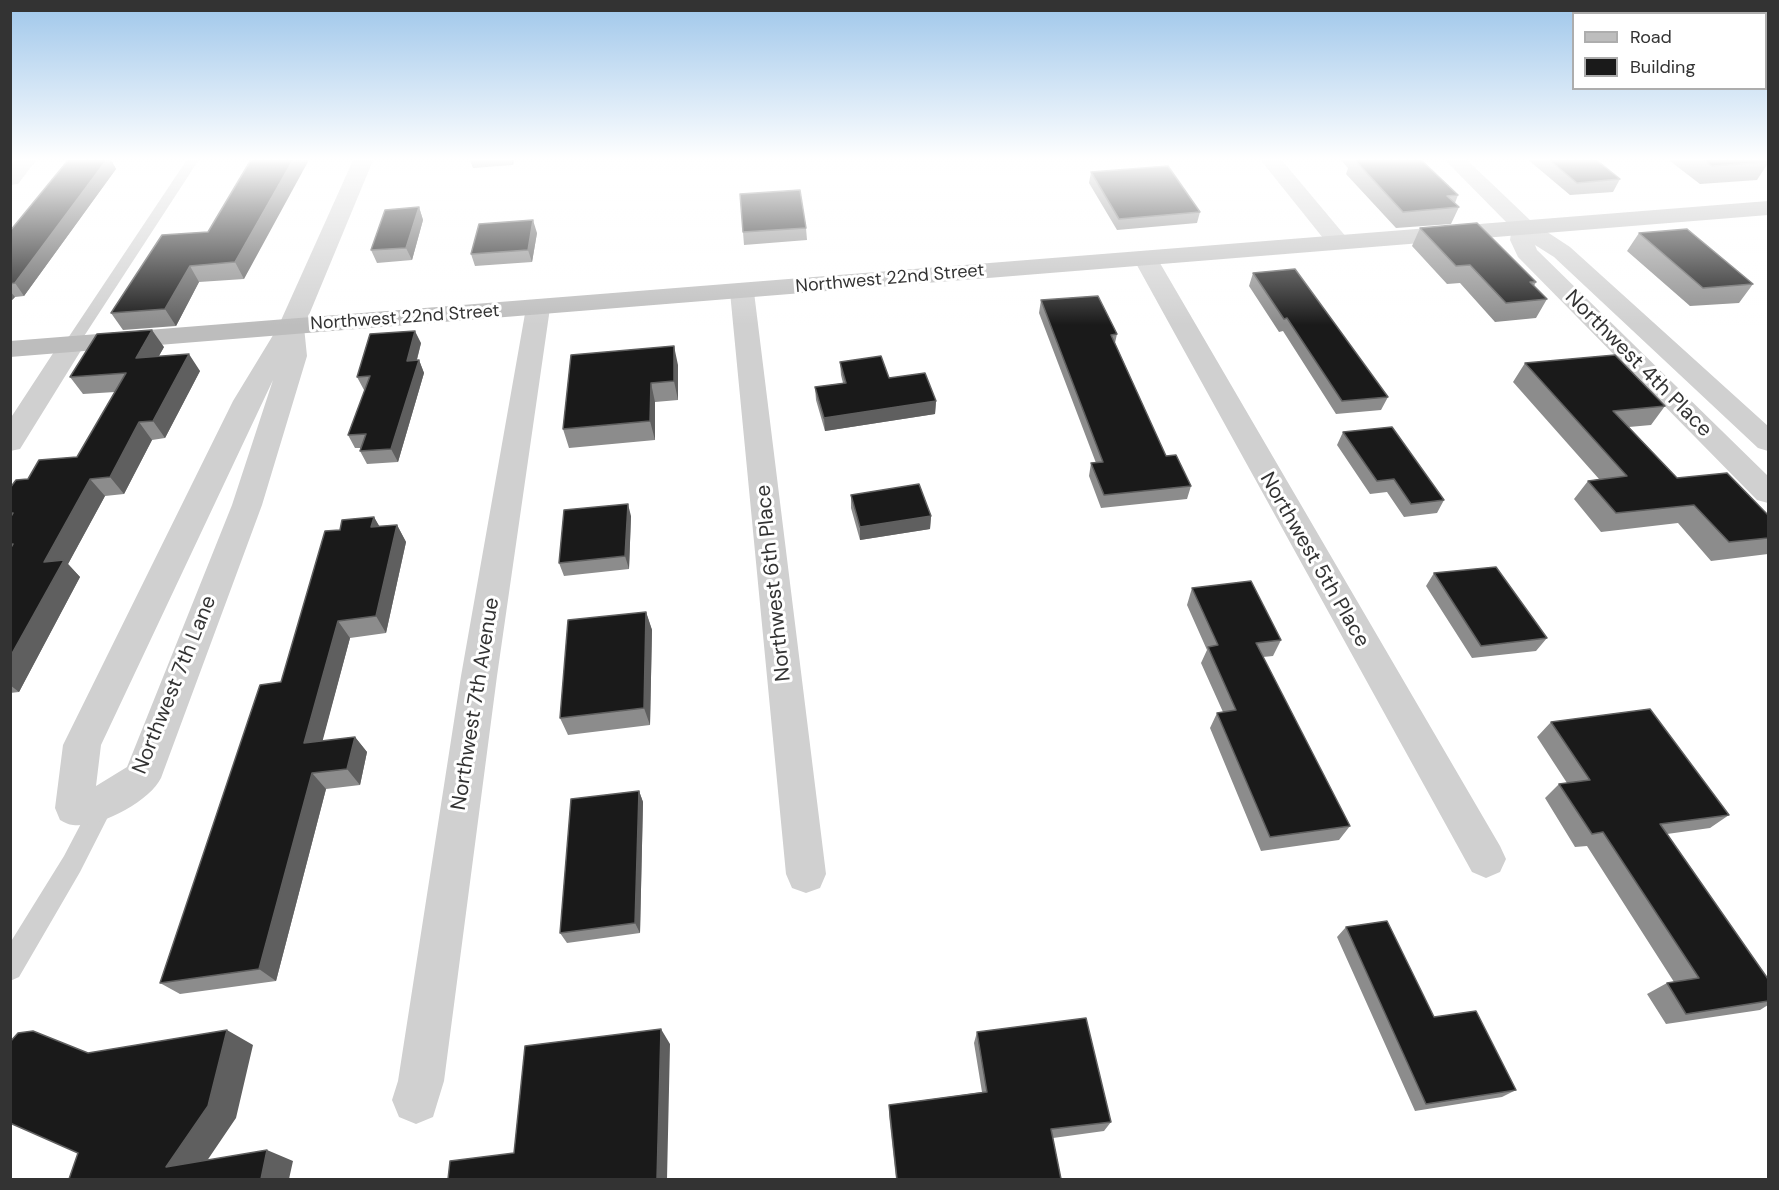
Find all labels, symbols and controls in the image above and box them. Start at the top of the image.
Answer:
legend [1572,12,1767,90]
text: Road [1630,25,1672,49]
text: Building [1630,55,1695,79]
street label: Northwest 22nd Street [795,260,985,298]
street label: Northwest 4th Place [1559,285,1717,443]
street label: Northwest 22nd Street [310,301,500,335]
street label: Northwest 5th Place [1254,468,1374,652]
street label: Northwest 6th Place [751,483,797,683]
street label: Northwest 7th Lane [128,592,222,778]
street label: Northwest 7th Avenue [447,596,505,812]

